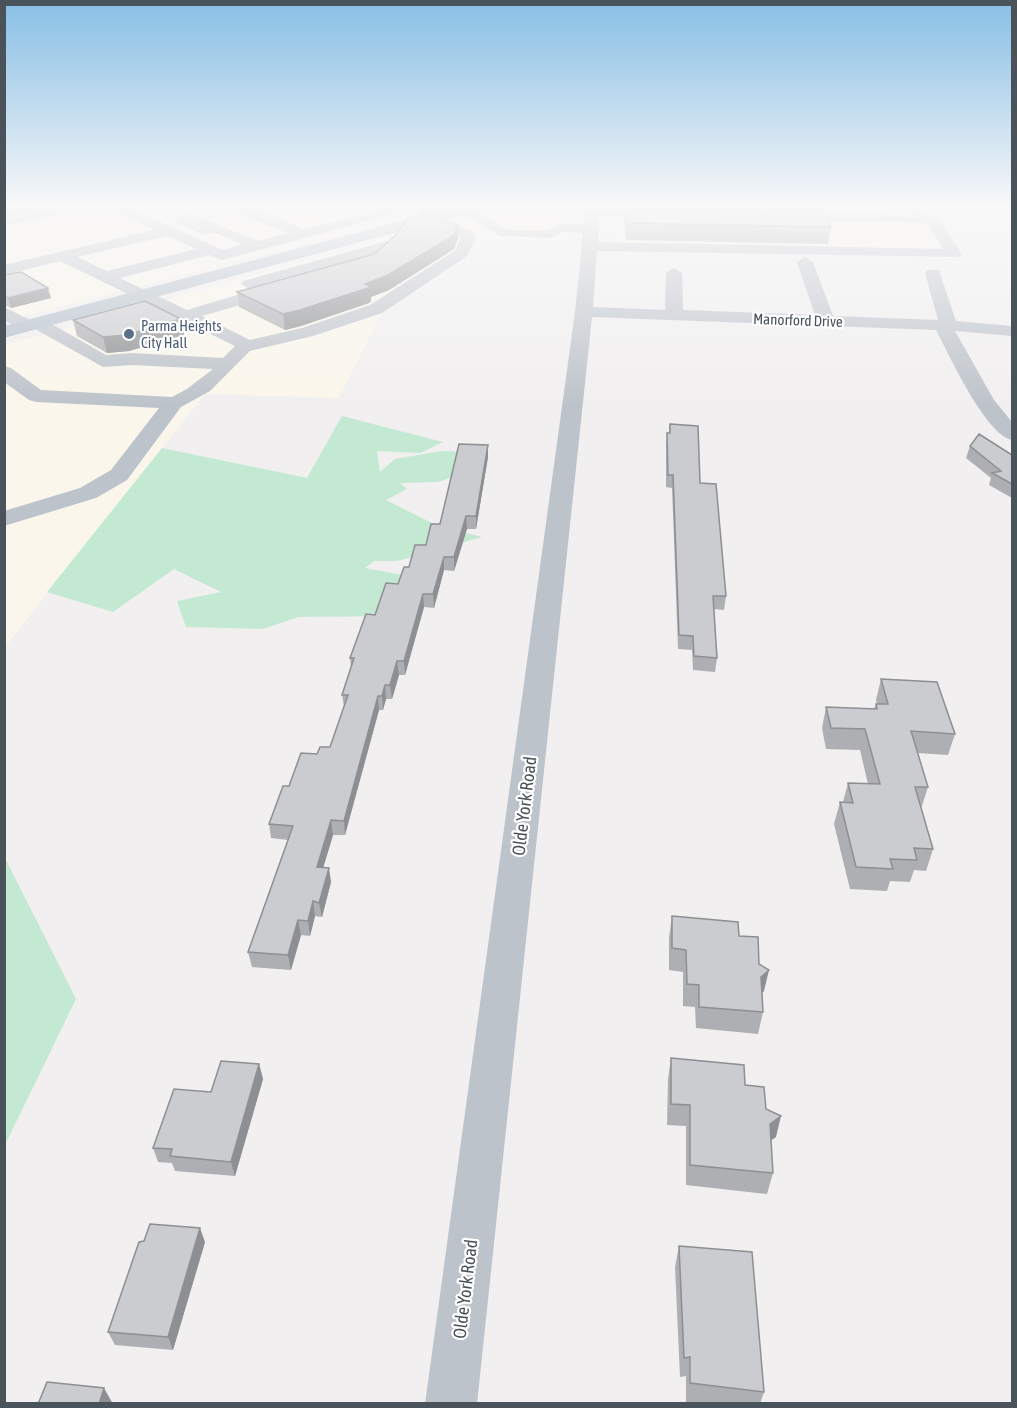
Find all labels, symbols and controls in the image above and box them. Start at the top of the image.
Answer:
street label: Manorford Drive [753,310,843,330]
place label: Parma Heights City Hall [141,317,222,351]
marker: Parma Heights City Hall [122,327,136,341]
street label: Olde York Road [508,755,540,857]
street label: Olde York Road [449,1238,481,1340]

